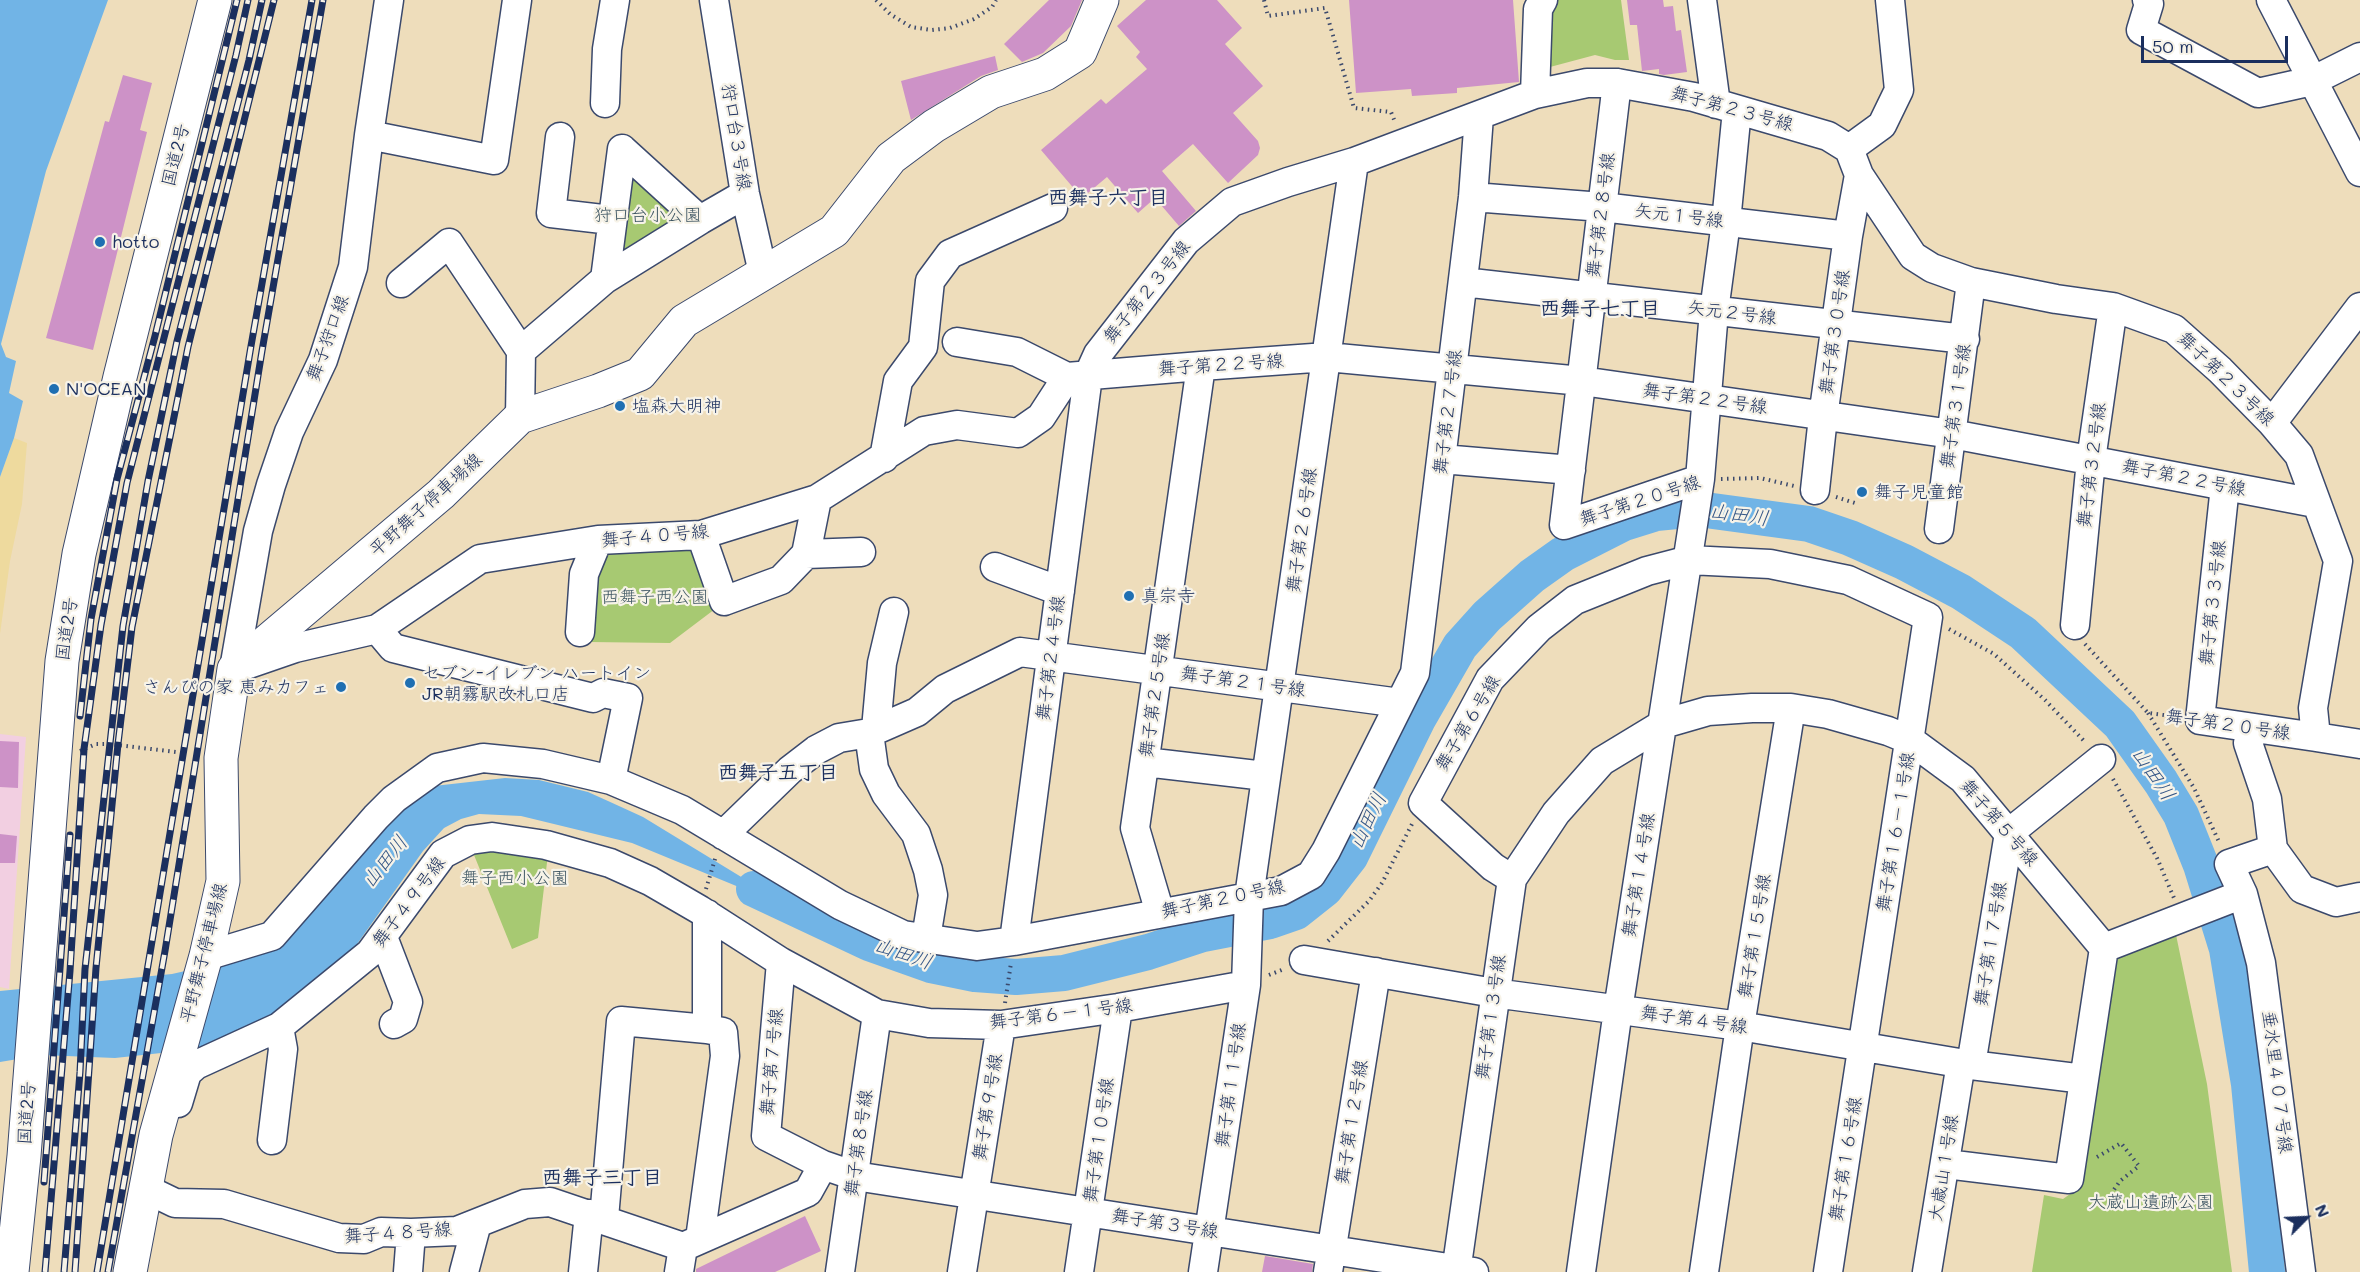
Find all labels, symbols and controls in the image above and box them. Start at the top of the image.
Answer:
scale bar [2144,24,2291,62]
text: 50 m [2152,34,2194,58]
street label: 狩口台３号線 [717,82,755,192]
street label: 舞子第２３号線 [1668,82,1796,136]
street label: 国道2号 [158,121,194,189]
street label: 舞子第２８号線 [1583,151,1619,279]
district label: 西舞子六丁目 [1048,186,1168,210]
street label: 矢元１号線 [1633,200,1725,232]
park label: 狩口台小公園 [594,204,702,226]
place label: hotto [112,231,159,253]
marker: hotto [93,235,107,249]
street label: 舞子第２３号線 [1099,236,1195,348]
street label: 舞子第３０号線 [1816,268,1854,396]
street label: 舞子狩口線 [302,292,354,384]
district label: 西舞子七丁目 [1540,297,1660,321]
street label: 矢元２号線 [1686,297,1778,329]
street label: 舞子第２３号線 [2173,327,2279,431]
street label: 舞子第３１号線 [1937,342,1975,470]
street label: 舞子第２７号線 [1430,348,1466,476]
street label: 舞子第２２号線 [1157,350,1285,380]
place label: N'OCEAN [66,378,146,400]
street label: 舞子第２２号線 [1641,380,1769,418]
marker: N'OCEAN [47,382,61,396]
place label: 塩森大明神 [632,395,722,417]
marker: 塩森大明神 [613,399,627,413]
street label: 舞子第３２号線 [2074,401,2110,529]
street label: 平野舞子停車場線 [365,449,487,561]
street label: 舞子第２２号線 [2120,455,2248,501]
street label: 舞子第２６号線 [1283,466,1321,594]
street label: 舞子第２０号線 [1577,471,1703,531]
place label: 舞子児童館 [1874,481,1964,503]
marker: 舞子児童館 [1855,485,1869,499]
water label: 山田川 [1708,499,1770,531]
street label: 舞子４０号線 [600,521,710,551]
street label: 舞子第３３号線 [2196,539,2230,667]
place label: 真宗寺 [1141,585,1195,607]
park label: 西舞子西公園 [601,586,709,608]
marker: 真宗寺 [1122,589,1136,603]
street label: 舞子第２４号線 [1033,594,1069,722]
street label: 国道2号 [52,596,82,662]
street label: 舞子第２５号線 [1136,631,1174,759]
place label: セブン-イレブン ハートイン JR朝霧駅改札口店 [422,662,651,704]
street label: 舞子第２１号線 [1179,663,1307,701]
street label: 舞子第６号線 [1431,671,1505,775]
place label: さんぴの家 恵みカフェ [143,676,329,698]
marker: セブン-イレブン ハートイン JR朝霧駅改札口店 [403,676,417,690]
marker: さんぴの家 恵みカフェ [334,680,348,694]
street label: 舞子第２０号線 [2164,706,2292,744]
water label: 山田川 [2126,742,2180,806]
street label: 舞子第１６－１号線 [1873,750,1919,914]
district label: 西舞子五丁目 [718,761,838,785]
street label: 舞子第５号線 [1955,775,2043,871]
water label: 山田川 [1344,789,1392,853]
street label: 舞子第１４号線 [1618,811,1660,939]
water label: 山田川 [357,831,413,893]
street label: 舞子４９号線 [368,852,450,952]
park label: 舞子西小公園 [461,867,569,889]
street label: 舞子第１５号線 [1734,872,1776,1000]
street label: 舞子第２０号線 [1159,875,1287,923]
street label: 舞子第１７号線 [1970,880,2012,1008]
street label: 平野舞子停車場線 [176,881,232,1025]
water label: 山田川 [871,933,935,975]
street label: 舞子第１３号線 [1472,953,1510,1081]
street label: 舞子第６－１号線 [988,995,1134,1033]
street label: 舞子第４号線 [1639,1002,1749,1038]
street label: 舞子第７号線 [757,1007,787,1117]
street label: 垂水里４０７号線 [2258,1009,2296,1155]
street label: 舞子第１１号線 [1212,1021,1250,1149]
street label: 舞子第９号線 [969,1052,1007,1162]
street label: 舞子第１２号線 [1331,1058,1373,1186]
street label: 舞子第１０号線 [1080,1076,1118,1204]
street label: 国道2号 [14,1080,40,1146]
street label: 舞子第８号線 [841,1088,877,1198]
street label: 舞子第１６号線 [1825,1095,1867,1223]
street label: 大歳山１号線 [1925,1113,1963,1223]
district label: 西舞子三丁目 [542,1166,662,1190]
north arrow [2276,1188,2336,1248]
park label: 大蔵山遺跡公園 [2088,1191,2214,1213]
text: N [2311,1201,2335,1220]
street label: 舞子第３号線 [1110,1205,1220,1243]
street label: 舞子４８号線 [343,1218,453,1248]

